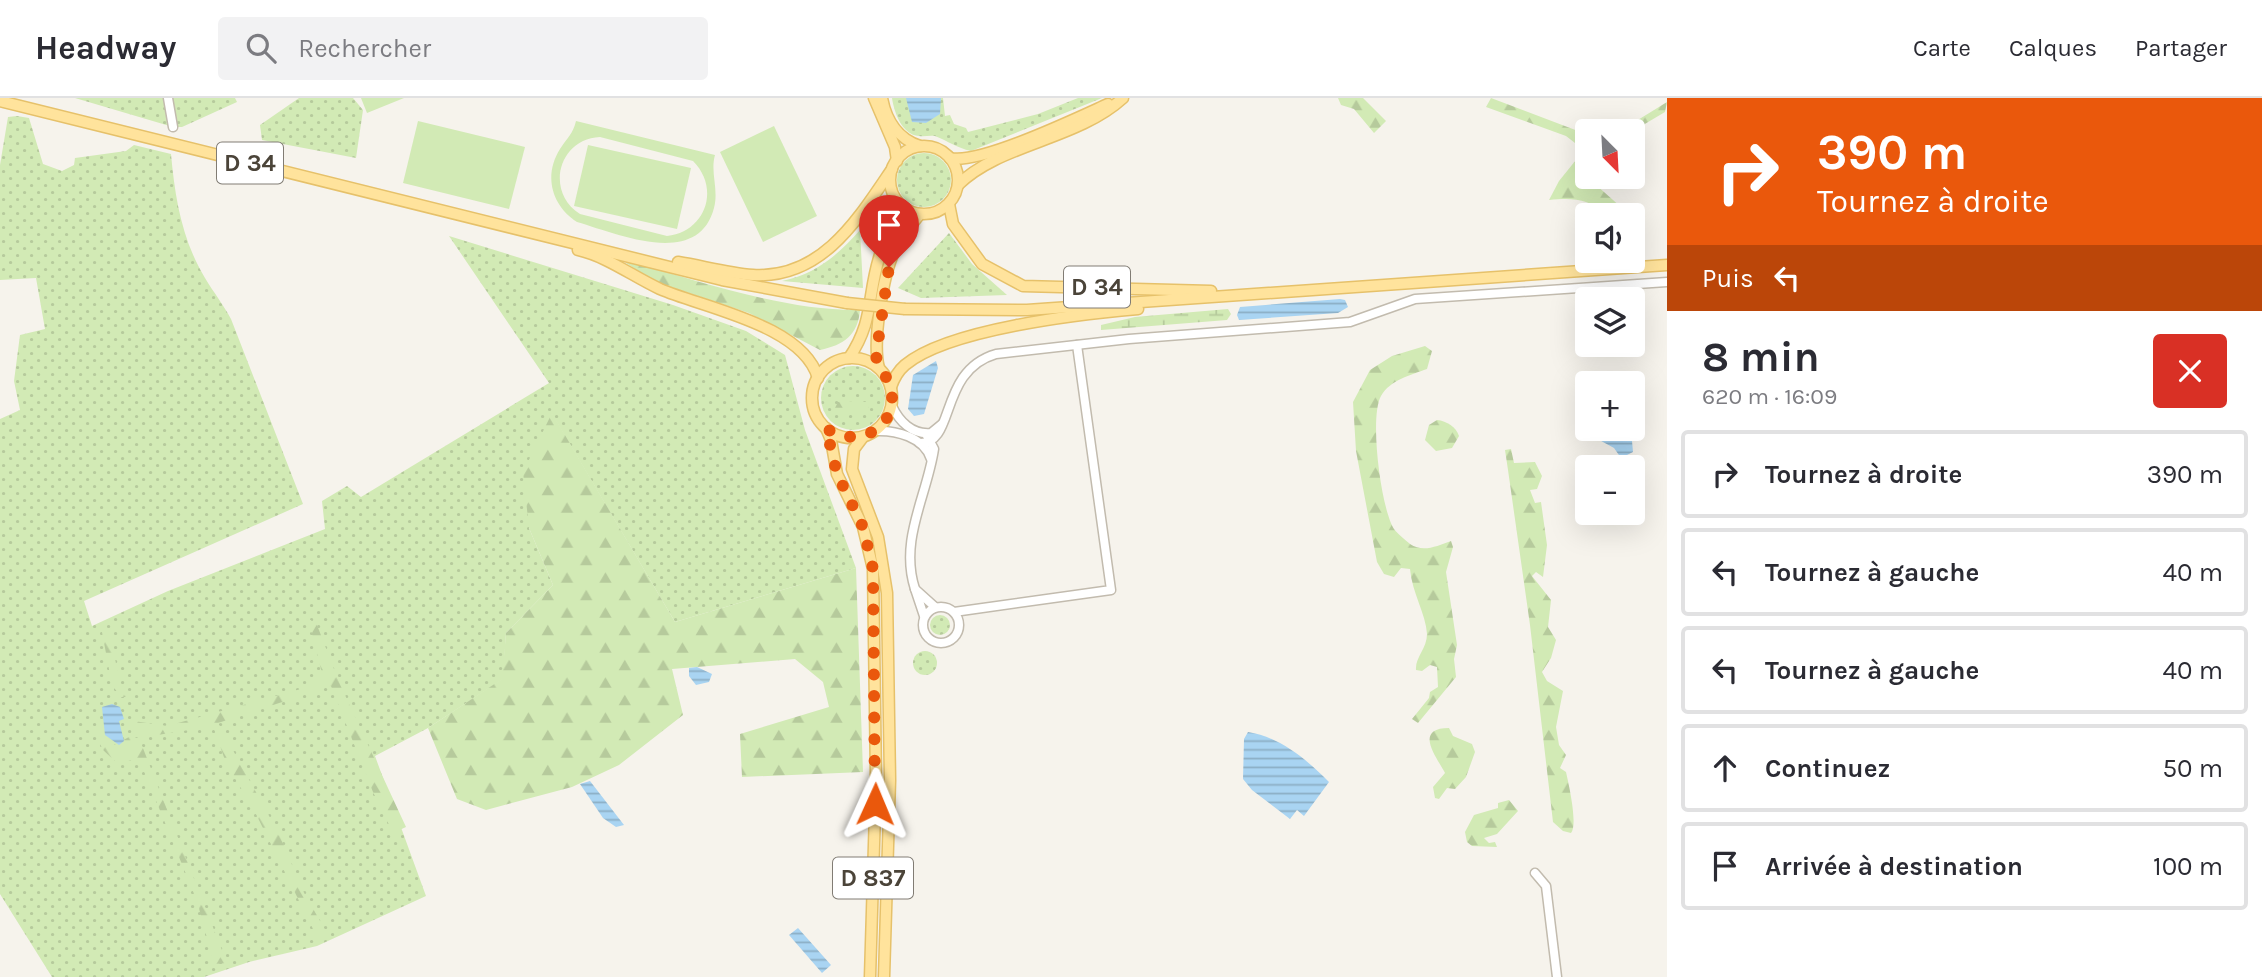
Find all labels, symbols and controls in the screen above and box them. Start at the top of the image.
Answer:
search box [218,17,708,80]
text: Headway [35,29,176,67]
icon: search [242,29,280,67]
text: Rechercher [298,33,431,64]
text: Carte [1913,34,1971,62]
text: Calques [2009,34,2097,62]
text: Partager [2135,34,2227,62]
north arrow [1575,119,1645,189]
map controls [1575,119,1645,525]
text: 390 m [1817,124,1967,181]
icon: right [1702,126,1793,217]
road number: D 34 [217,142,283,184]
text: Tournez à droite [1817,183,2049,220]
pin [859,195,919,267]
button: sound [1575,203,1645,273]
icon: arrive [870,206,908,244]
icon: left [1768,259,1806,297]
text: Puis [1702,263,1754,294]
road number: D 34 [1064,266,1130,308]
button: layers [1575,287,1645,357]
text: 8 min [1702,332,1820,382]
button: close [2153,334,2227,408]
button: + [1575,371,1645,441]
text: 620 m · 16:09 [1702,383,1837,410]
button: − [1575,455,1645,525]
icon: right [1706,455,1744,493]
text: Tournez à droite [1765,459,1962,490]
text: 390 m [2147,459,2223,490]
icon: left [1706,553,1744,591]
text: Tournez à gauche [1765,557,1979,588]
text: 40 m [2163,557,2223,588]
icon: left [1706,651,1744,689]
text: Tournez à gauche [1765,655,1979,686]
text: 40 m [2163,655,2223,686]
icon: ahead [1706,749,1744,787]
text: Continuez [1765,753,1890,784]
text: 50 m [2162,753,2223,784]
position arrow [838,767,912,841]
icon: arrive [1706,847,1744,885]
text: Arrivée à destination [1765,851,2023,882]
text: 100 m [2153,851,2223,882]
road number: D 837 [833,858,913,898]

